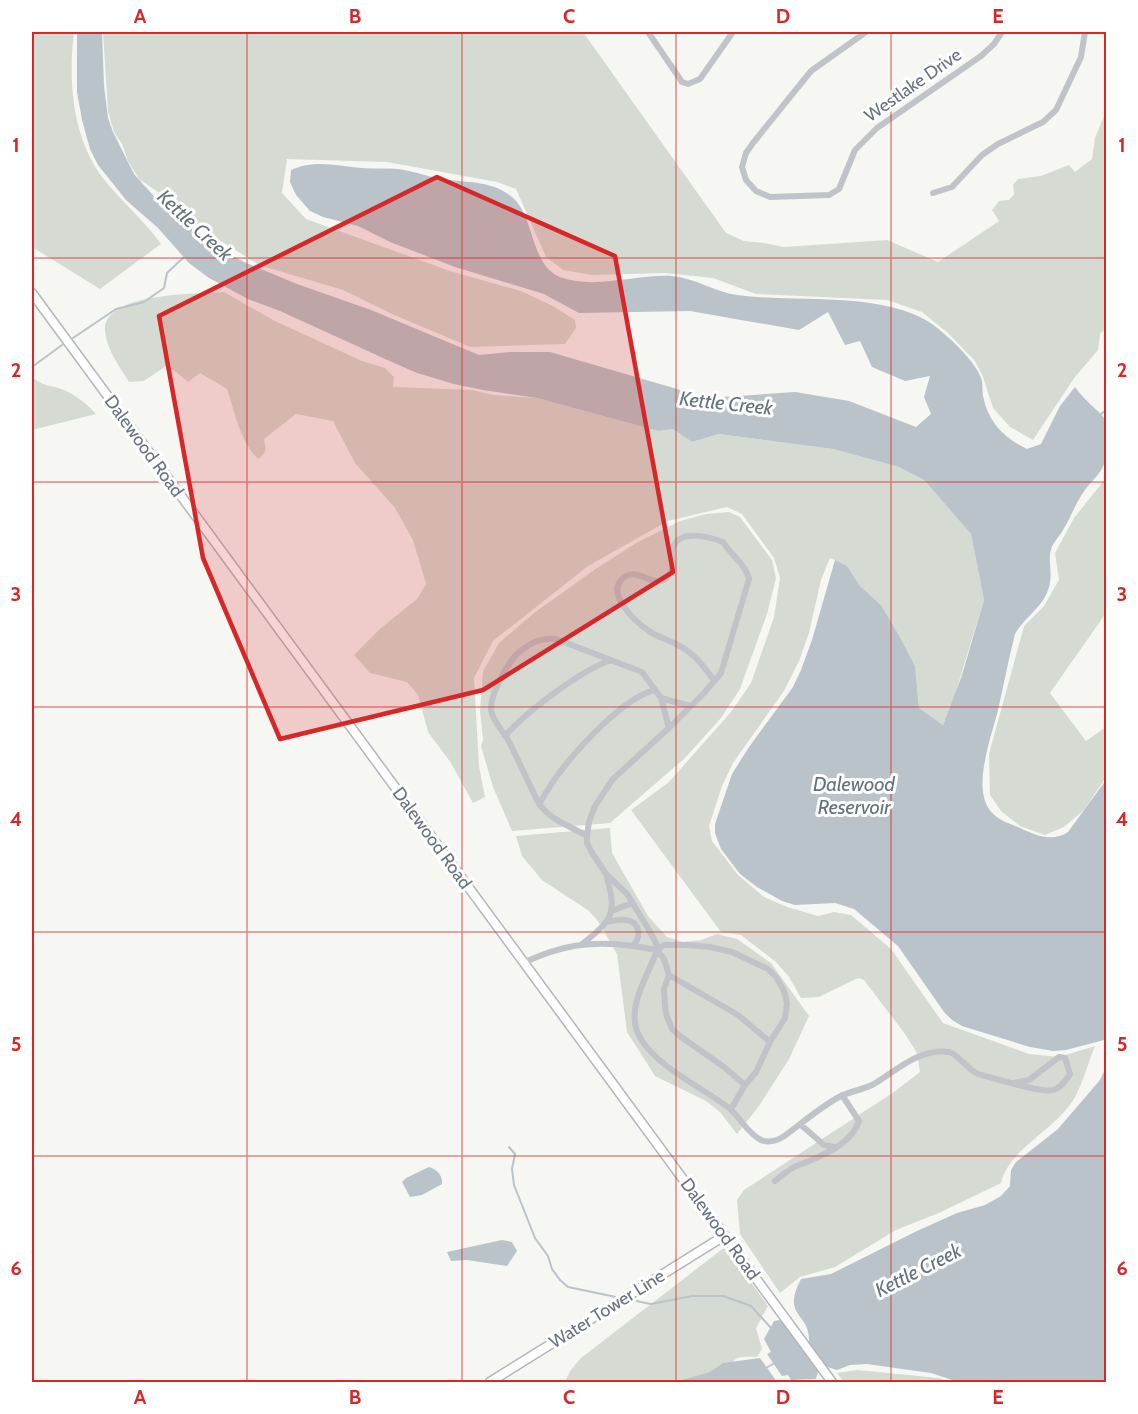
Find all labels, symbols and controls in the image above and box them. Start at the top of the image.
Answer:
text: A [134,4,147,28]
text: B [349,4,361,28]
text: C [563,4,575,28]
text: D [776,4,790,28]
text: E [992,4,1004,28]
street label: Westlake Drive [860,44,966,126]
text: 1 [12,133,20,157]
text: 1 [1118,133,1126,157]
water label: Kettle Creek [153,184,238,267]
text: 2 [11,358,21,382]
text: 2 [1117,358,1127,382]
water label: Kettle Creek [678,386,775,420]
street label: Dalewood Road [100,391,188,501]
text: 3 [11,582,21,606]
text: 3 [1117,582,1127,606]
water label: Dalewood Reservoir [813,772,896,819]
street label: Dalewood Road [388,783,476,893]
text: 4 [10,807,22,831]
text: 4 [1116,807,1128,831]
text: 5 [11,1032,21,1056]
text: 5 [1117,1032,1127,1056]
street label: Dalewood Road [676,1174,764,1284]
water label: Kettle Creek [871,1237,966,1302]
text: 6 [10,1256,22,1280]
text: 6 [1116,1256,1128,1280]
street label: Water Tower Line [545,1265,669,1353]
text: A [134,1385,147,1409]
text: B [349,1385,361,1409]
text: C [563,1385,575,1409]
text: D [776,1385,790,1409]
text: E [992,1385,1004,1409]

